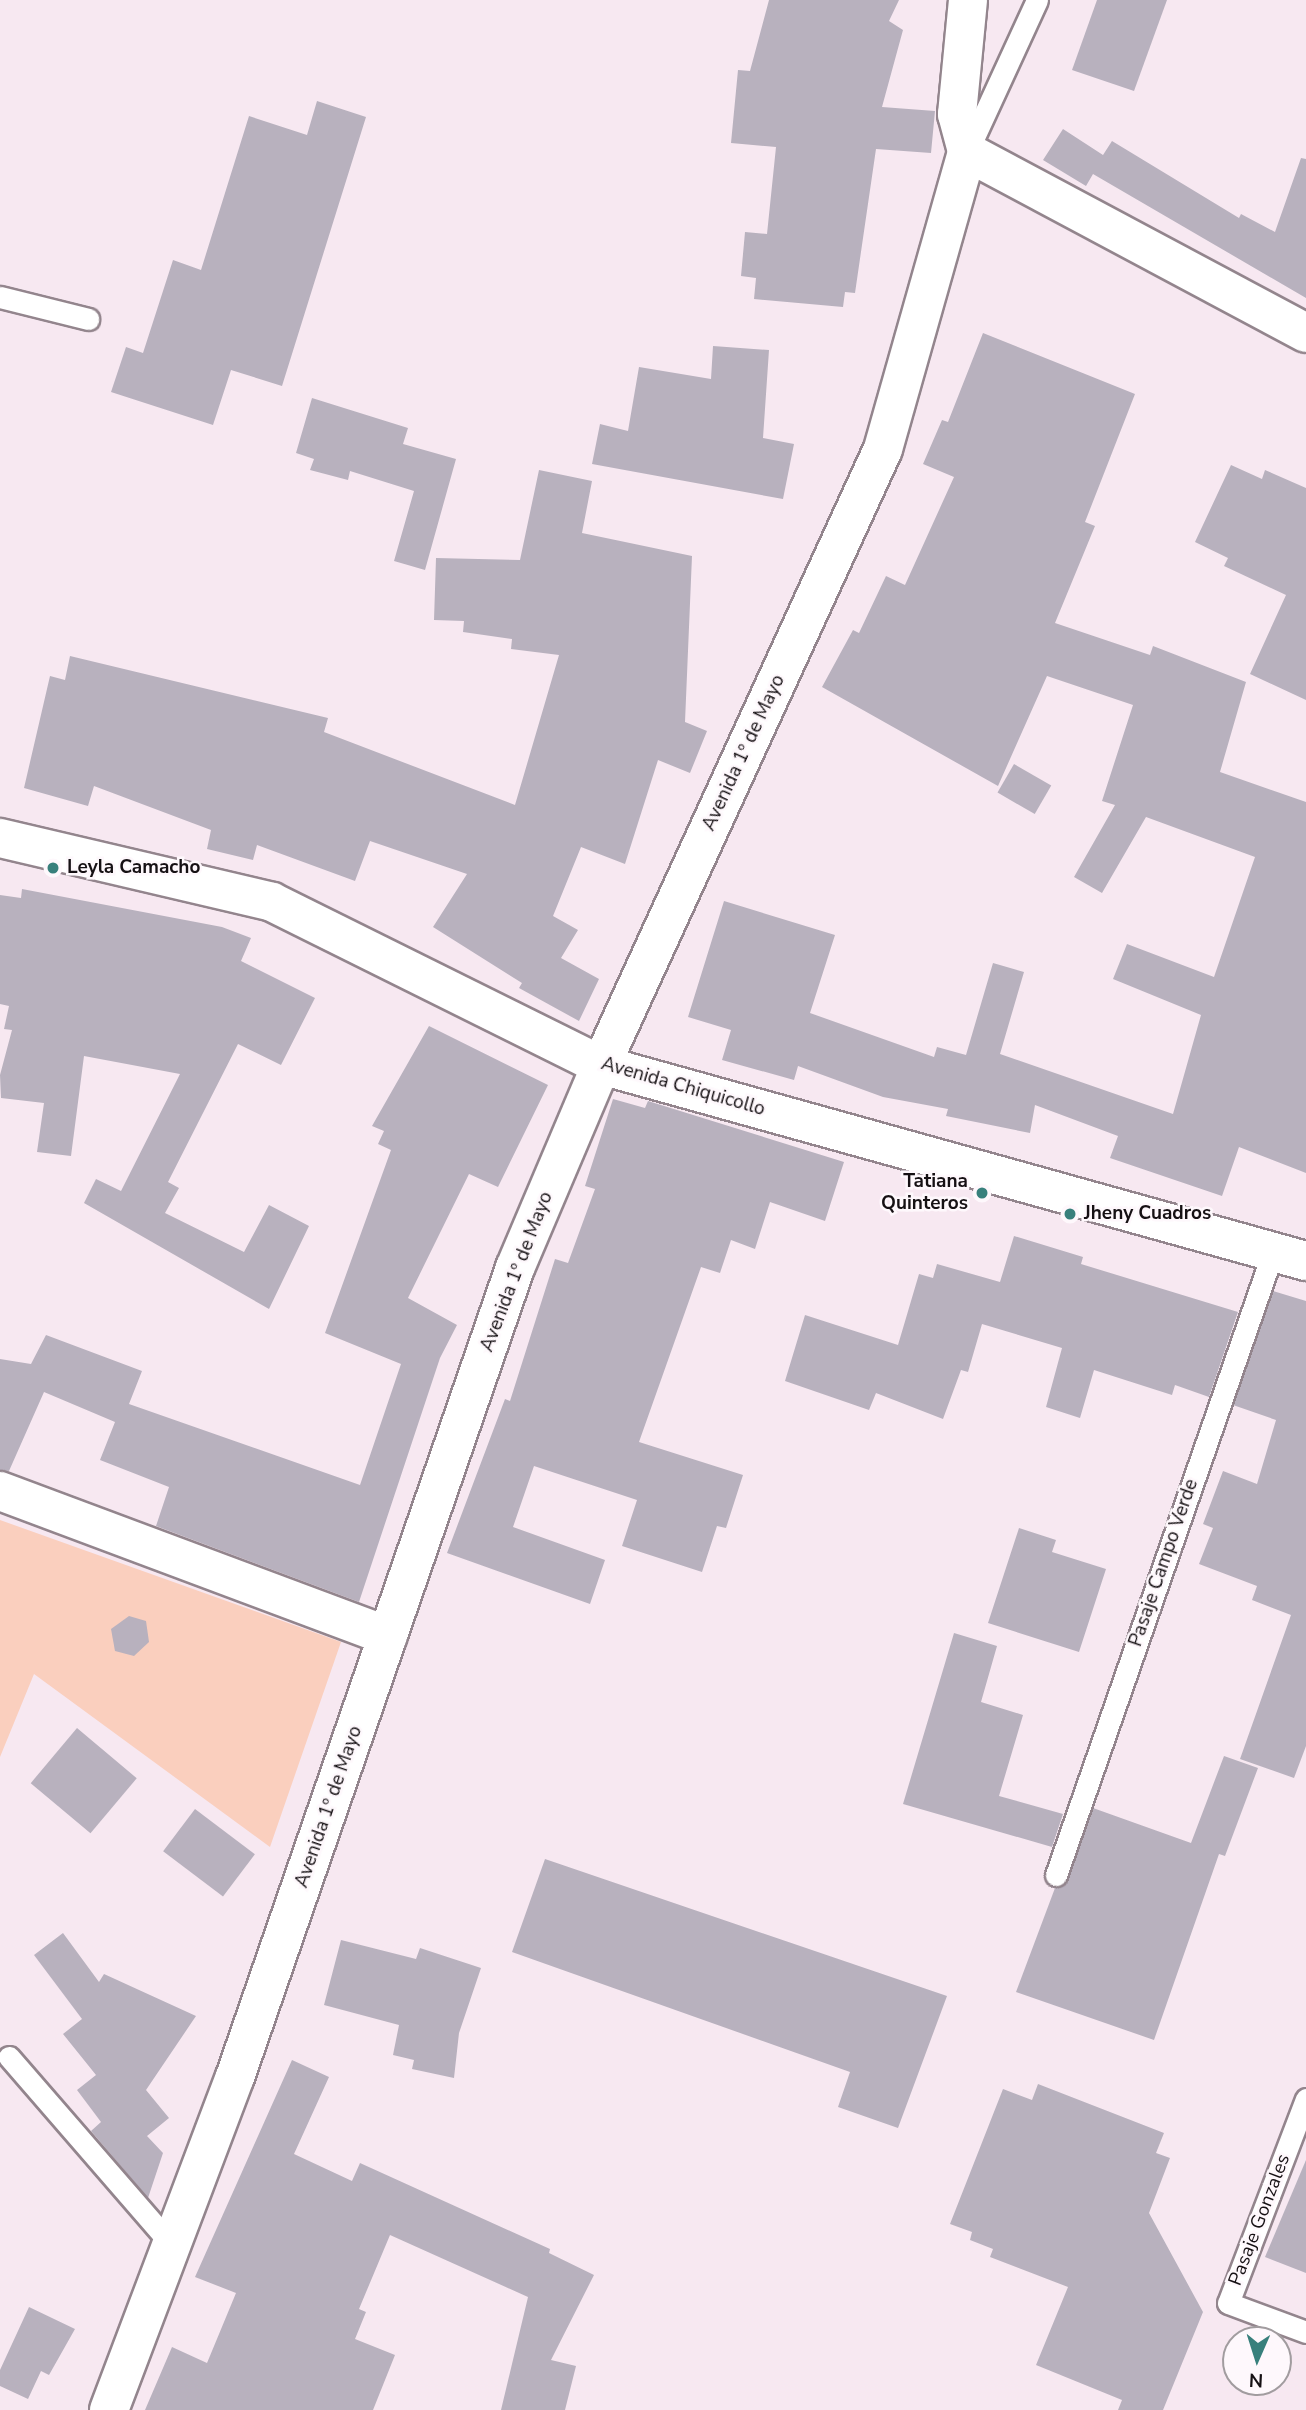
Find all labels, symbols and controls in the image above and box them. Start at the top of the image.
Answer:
street label: Avenida 1º de Mayo [698,671,790,835]
place label: Leyla Camacho [67,857,200,879]
marker: Leyla Camacho [45,860,61,876]
street label: Avenida Chiquicollo [598,1053,768,1121]
place label: Tatiana Quinteros [881,1171,968,1215]
marker: Tatiana Quinteros [974,1185,990,1201]
street label: Avenida 1º de Mayo [476,1189,558,1355]
place label: Jheny Cuadros [1084,1203,1211,1225]
marker: Jheny Cuadros [1062,1206,1078,1222]
street label: Pasaje Campo Verde [1125,1476,1203,1650]
street label: Avenida 1º de Mayo [291,1723,367,1891]
street label: Pasaje Gonzales [1224,2151,1296,2289]
north arrow [1222,2326,1292,2396]
text: N [1248,2367,1264,2393]

